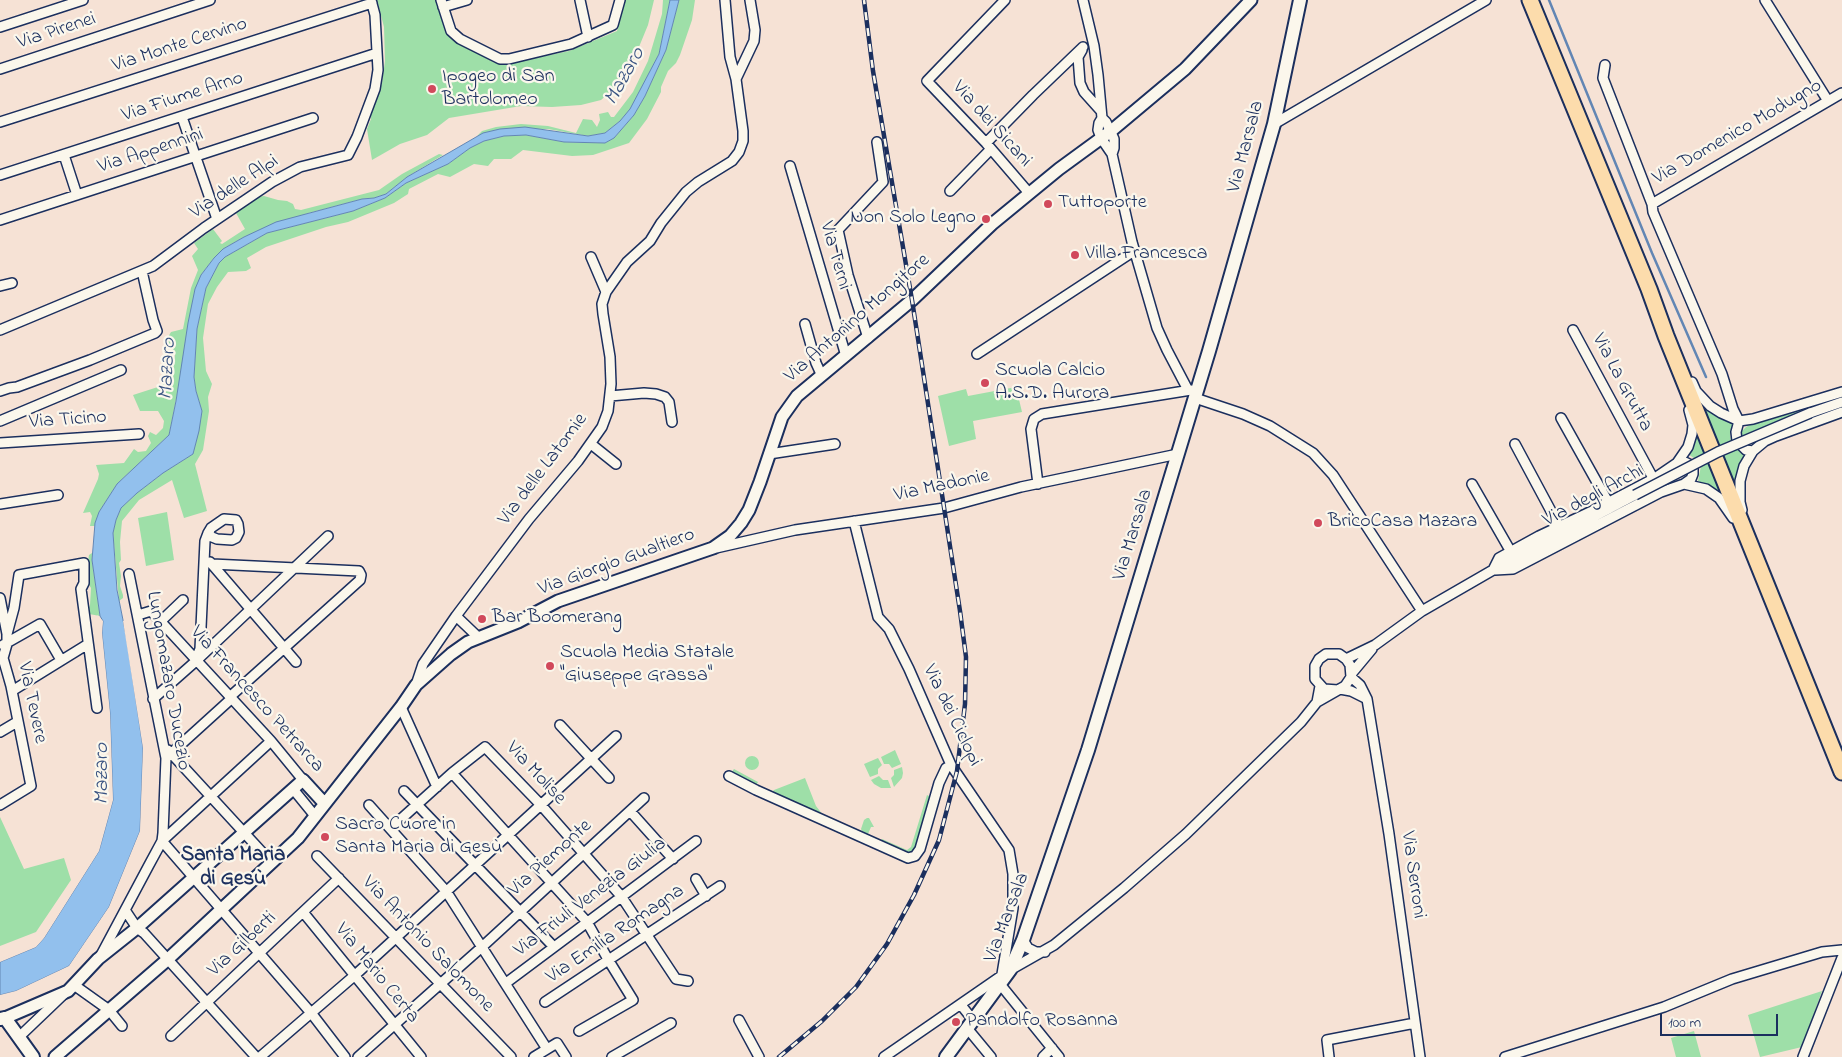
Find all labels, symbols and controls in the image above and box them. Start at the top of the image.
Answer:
street label: Via Pirenei [15,8,99,56]
street label: Via Monte Cervino [109,13,251,79]
water label: Mazaro [600,44,652,110]
place label: Ipogeo di San Bartolomeo [442,66,555,113]
street label: Via Fiume Arno [119,67,247,129]
street label: Via Domenico Modugno [1649,75,1827,191]
street label: Via dei Sicani [946,77,1036,173]
marker: Ipogeo di San Bartolomeo [426,83,438,95]
street label: Via Marsala [1223,98,1271,196]
street label: Via Appennini [95,124,207,180]
street label: Via delle Alpi [186,150,284,226]
place label: Tuttoporte [1058,192,1147,216]
marker: Tuttoporte [1042,198,1054,210]
place label: Non Solo Legno [850,207,976,231]
marker: Non Solo Legno [980,213,992,225]
street label: Via Terni [813,219,855,293]
place label: Villa Francesca [1085,243,1207,267]
street label: Via Antonino Mongitore [780,249,936,389]
marker: Villa Francesca [1069,249,1081,261]
street label: Via La Grutta [1585,330,1657,436]
water label: Mazaro [155,338,183,400]
place label: Scuola Calcio A.S.D. Aurora [995,360,1109,407]
marker: Scuola Calcio A.S.D. Aurora [979,377,991,389]
street label: Via Ticino [28,406,108,436]
street label: Via delle Latomie [494,409,594,531]
street label: Via degli Archi [1540,460,1648,534]
street label: Via Madonie [892,465,992,509]
street label: Via Marsala [1109,487,1159,583]
place label: BricoCasa Mazara [1328,511,1477,535]
marker: BricoCasa Mazara [1312,517,1324,529]
street label: Via Giorgio Gualtiero [536,524,698,602]
street label: Lungomazaro Ducezio [139,590,195,772]
place label: Bar Boomerang [492,607,622,631]
marker: Bar Boomerang [476,613,488,625]
street label: Via Francesco Petrarca [184,622,328,778]
place label: Scuola Media Statale "Giuseppe Grassa" [560,642,734,689]
street label: Via Tevere [11,660,51,746]
marker: Scuola Media Statale "Giuseppe Grassa" [544,660,556,672]
street label: Via dei Ciclopi [916,661,986,771]
street label: Via Molise [500,737,570,811]
water label: Mazaro [91,743,117,805]
place label: Sacro Cuore in Santa Maria di Gesù [335,814,502,861]
street label: Via Piemonte [504,815,598,903]
street label: Via Serroni [1394,830,1430,920]
marker: Sacro Cuore in Santa Maria di Gesù [319,831,331,843]
street label: Via Friuli Venezia Giulia [510,833,672,963]
district label: Santa Maria di Gesù [181,844,285,894]
street label: Via Marsala [980,870,1036,966]
street label: Via Antonio Salomone [356,872,498,1018]
street label: Via Emilia Romagna [542,880,690,990]
street label: Via Gilberti [204,907,282,983]
street label: Via Mario Certa [328,919,424,1029]
scale bar [1662,1004,1780,1036]
place label: Pandolfo Rosanna [966,1010,1118,1034]
text: 100 m [1668,1012,1701,1034]
marker: Pandolfo Rosanna [950,1016,962,1028]

